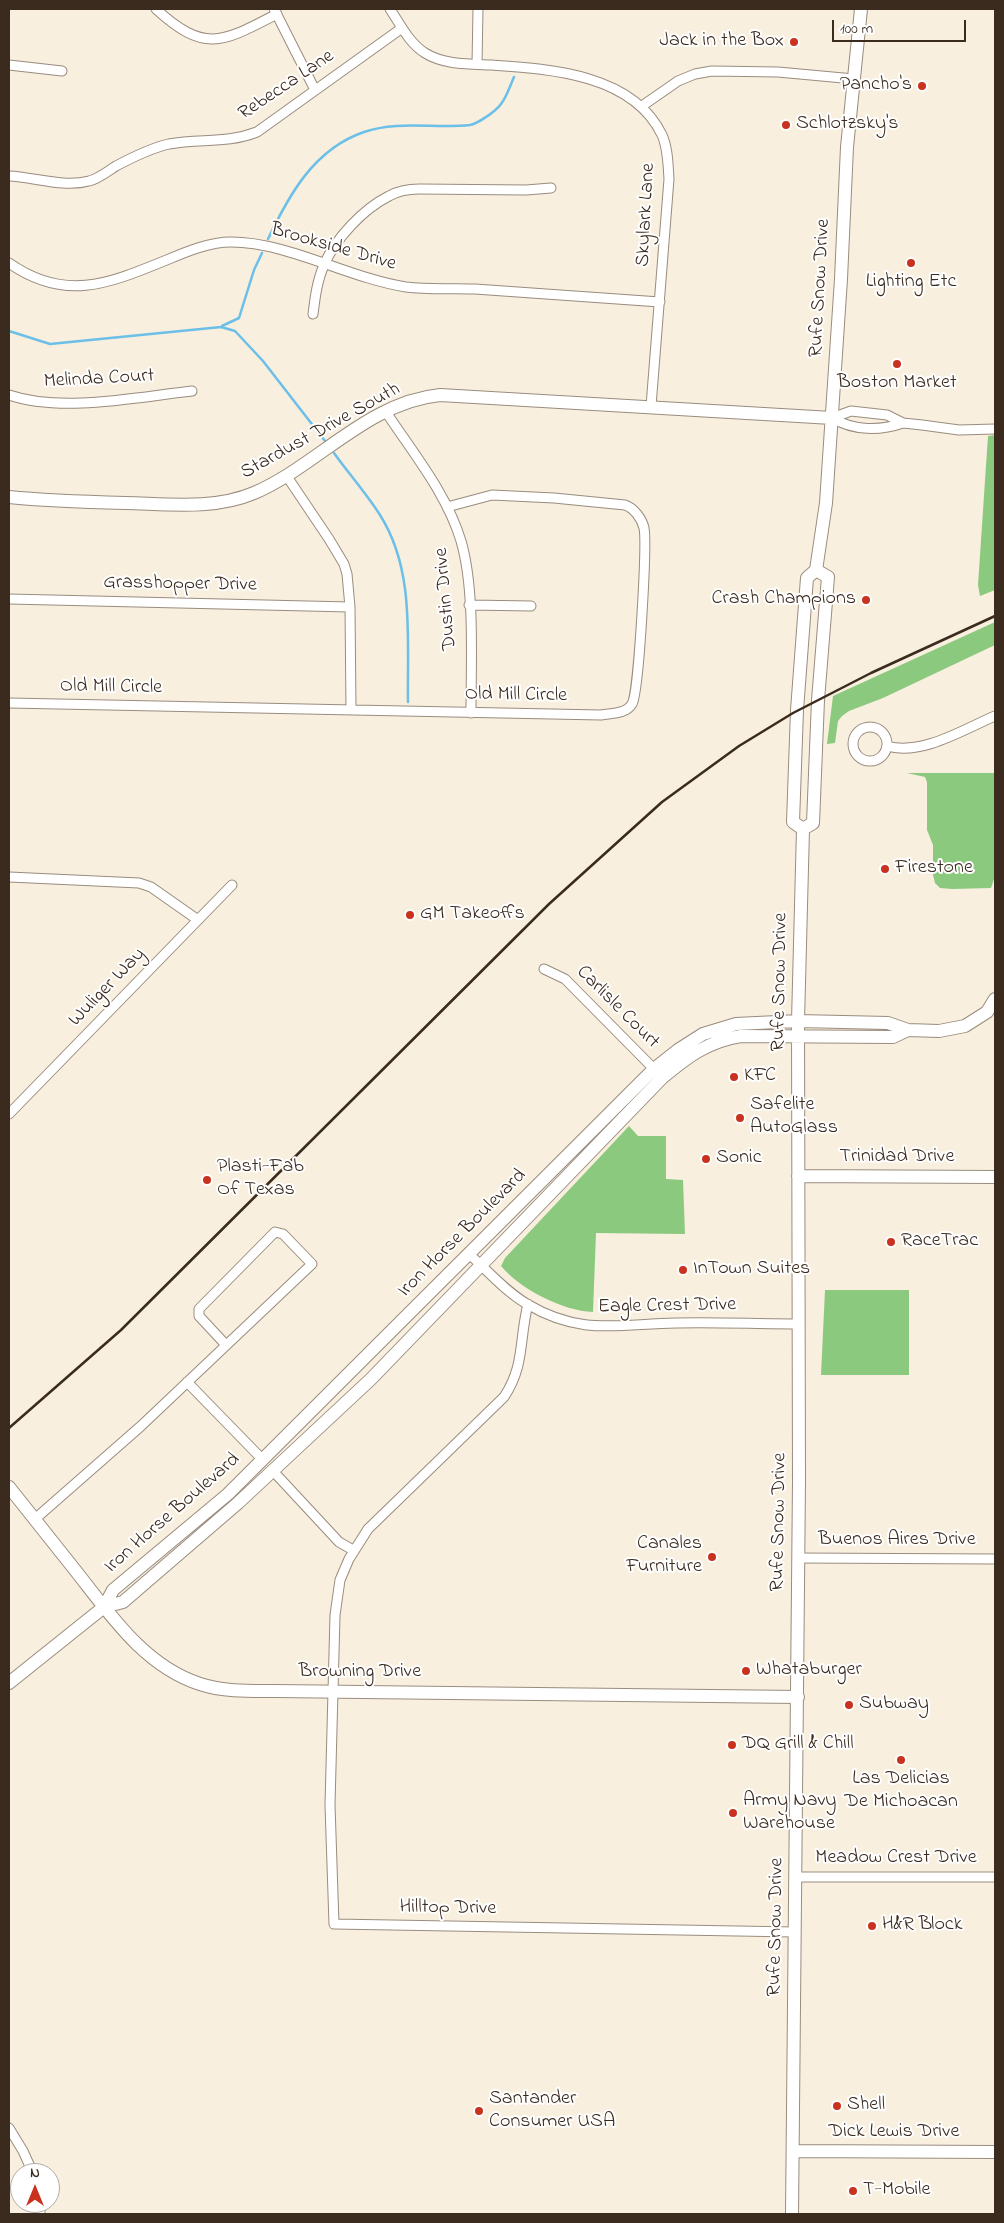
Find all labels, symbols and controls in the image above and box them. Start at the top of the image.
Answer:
scale bar [834,10,968,42]
text: 100 m [840,18,873,40]
place label: Jack in the Box [659,30,784,54]
marker: Jack in the Box [788,36,800,48]
street label: Rebecca Lane [235,45,339,127]
place label: Pancho's [840,74,912,98]
marker: Pancho's [916,80,928,92]
place label: Schlotzsky's [796,113,898,137]
marker: Schlotzsky's [780,119,792,131]
street label: Skylark Lane [632,163,662,267]
street label: Rufe Snow Drive [805,218,837,358]
street label: Brookside Drive [268,219,398,277]
marker: Lighting Etc [905,257,917,269]
place label: Lighting Etc [866,271,956,295]
marker: Boston Market [891,358,903,370]
street label: Melinda Court [43,365,155,395]
place label: Boston Market [837,372,957,396]
street label: Stardust Drive South [237,378,405,486]
street label: Dustin Drive [431,547,463,651]
street label: Grasshopper Drive [103,572,257,598]
place label: Crash Champions [712,588,856,612]
marker: Crash Champions [860,594,872,606]
street label: Old Mill Circle [60,675,162,701]
street label: Old Mill Circle [465,683,567,709]
place label: Firestone [895,857,973,881]
marker: Firestone [879,863,891,875]
place label: GM Takeoffs [420,903,525,927]
marker: GM Takeoffs [404,909,416,921]
street label: Rufe Snow Drive [768,912,794,1052]
street label: Wuliger Way [64,944,152,1032]
street label: Carlisle Court [570,961,664,1055]
place label: KFC [744,1065,776,1089]
marker: KFC [728,1071,740,1083]
place label: Safelite AutoGlass [750,1094,838,1141]
marker: Safelite AutoGlass [734,1112,746,1124]
street label: Trinidad Drive [840,1146,954,1170]
place label: Sonic [716,1147,762,1171]
marker: Sonic [700,1153,712,1165]
place label: Plasti-Fab Of Texas [217,1156,304,1203]
street label: Iron Horse Boulevard [394,1165,532,1303]
marker: Plasti-Fab Of Texas [201,1174,213,1186]
place label: RaceTrac [901,1230,978,1254]
marker: RaceTrac [885,1236,897,1248]
place label: InTown Suites [693,1258,810,1282]
marker: InTown Suites [677,1264,689,1276]
street label: Eagle Crest Drive [598,1294,736,1320]
street label: Iron Horse Boulevard [100,1449,246,1579]
street label: Rufe Snow Drive [767,1452,793,1592]
street label: Buenos Aires Drive [818,1529,976,1553]
place label: Canales Furniture [626,1533,702,1580]
marker: Canales Furniture [706,1551,718,1563]
place label: Whataburger [756,1659,862,1683]
street label: Browning Drive [299,1661,421,1685]
marker: Whataburger [740,1665,752,1677]
place label: Subway [859,1693,929,1717]
marker: Subway [843,1699,855,1711]
place label: DQ Grill & Chill [742,1733,854,1757]
marker: DQ Grill & Chill [726,1739,738,1751]
marker: Las Delicias De Michoacan [895,1754,907,1766]
place label: Las Delicias De Michoacan [844,1768,958,1815]
place label: Army Navy Warehouse [743,1790,836,1837]
marker: Army Navy Warehouse [727,1807,739,1819]
street label: Meadow Crest Drive [815,1847,977,1871]
street label: Rufe Snow Drive [764,1857,790,1997]
street label: Hilltop Drive [399,1896,497,1922]
place label: H&R Block [882,1914,962,1938]
marker: H&R Block [866,1920,878,1932]
place label: Santander Consumer USA [489,2088,615,2135]
place label: Shell [847,2094,885,2118]
marker: Shell [831,2100,843,2112]
marker: Santander Consumer USA [473,2105,485,2117]
street label: Dick Lewis Drive [829,2121,959,2145]
north arrow [10,2163,60,2213]
text: N [30,2163,40,2184]
place label: T-Mobile [863,2179,930,2203]
marker: T-Mobile [847,2185,859,2197]

